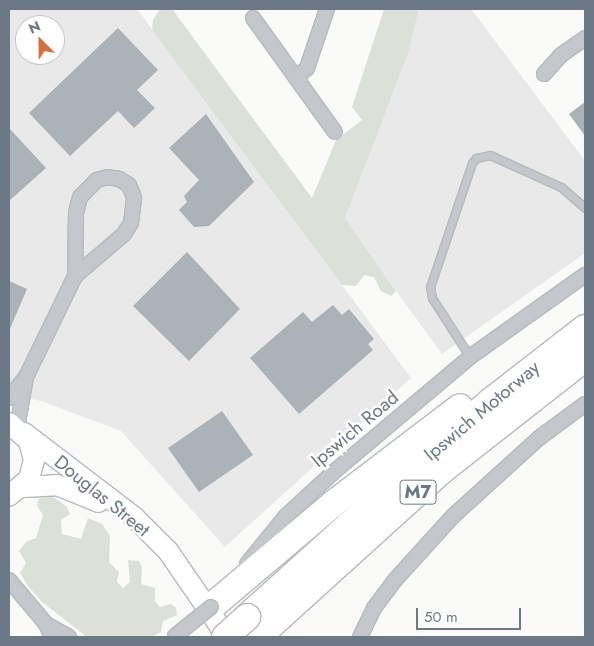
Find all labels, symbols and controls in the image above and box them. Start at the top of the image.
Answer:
north arrow [15,15,65,65]
text: N [26,16,44,38]
street label: Ipswich Motorway [420,356,544,466]
street label: Ipswich Road [307,386,403,472]
street label: Douglas Street [50,451,154,541]
road number: M7 [399,477,437,508]
scale bar [419,598,524,630]
text: 50 m [424,606,458,628]

